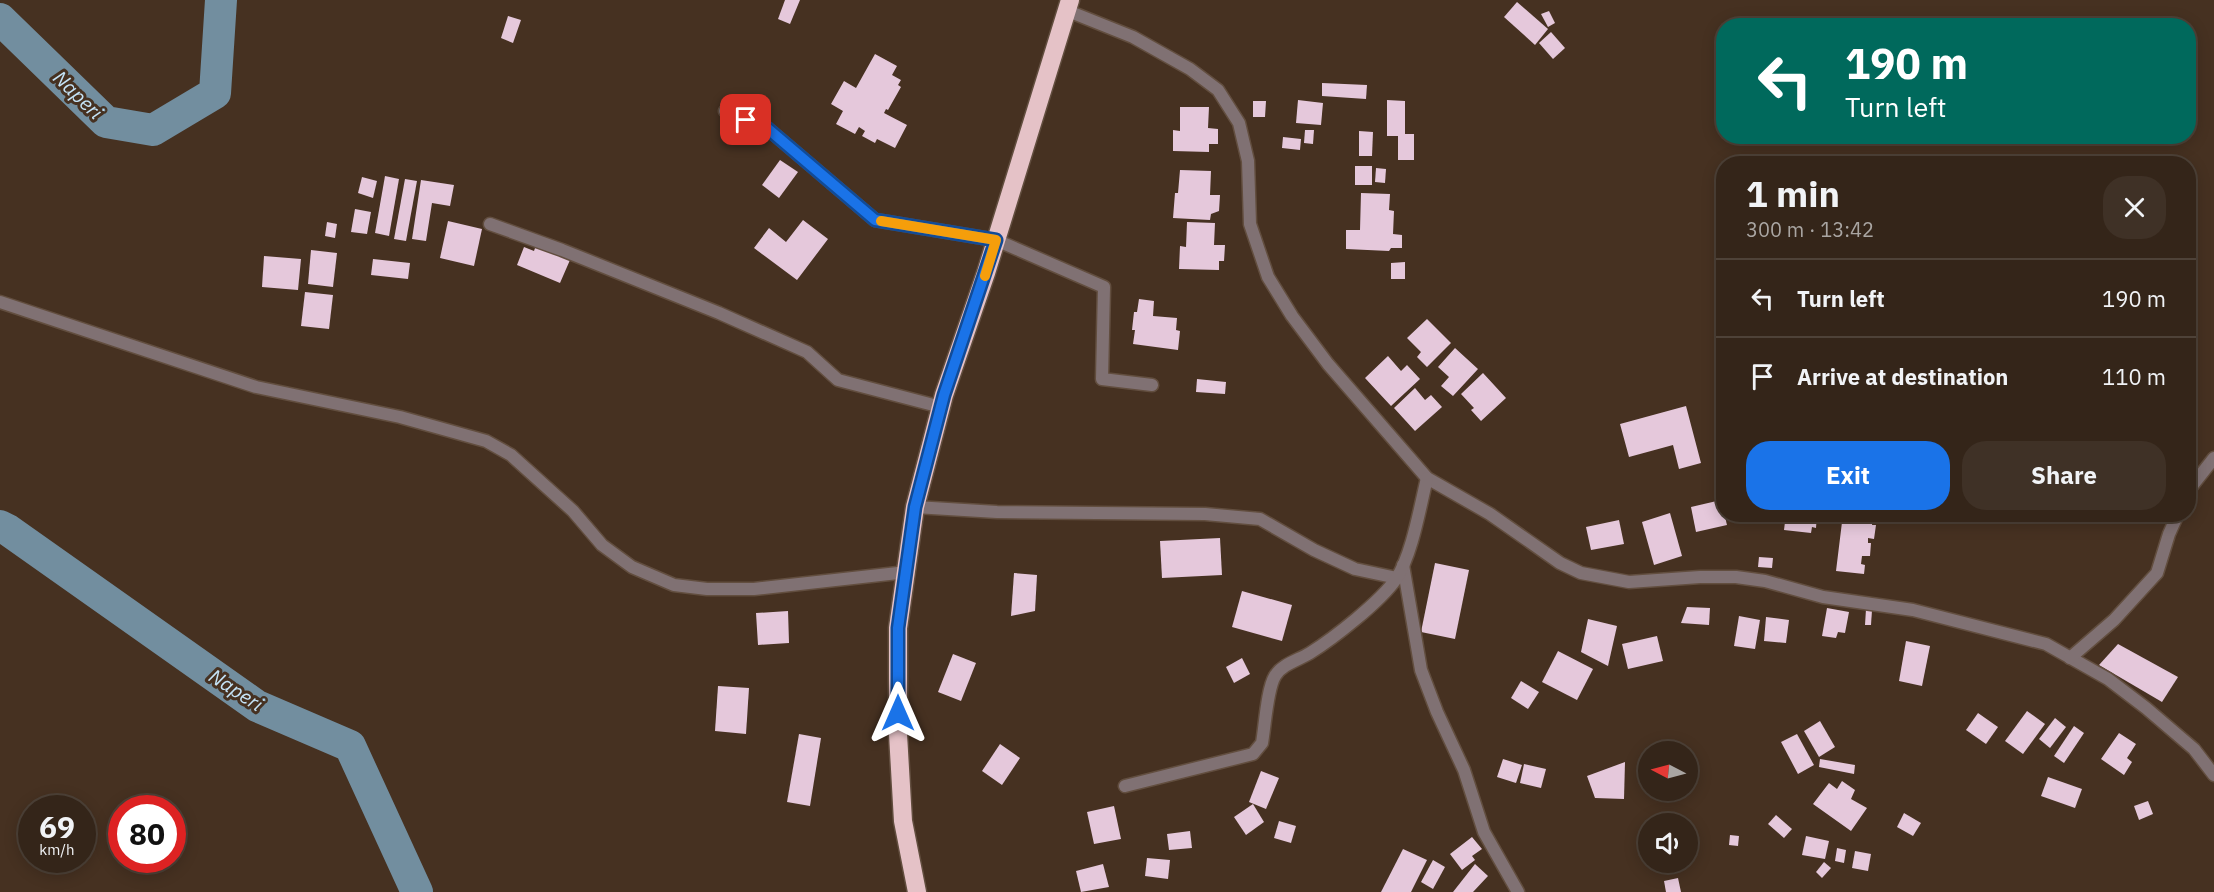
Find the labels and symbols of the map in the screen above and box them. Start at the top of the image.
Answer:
water label: Naperi [48,64,110,126]
pin [720,94,771,145]
water label: Naperi [204,662,269,718]
position arrow [866,681,930,745]
north arrow [1638,741,1698,801]
speed limit sign: 80 [108,795,186,873]

